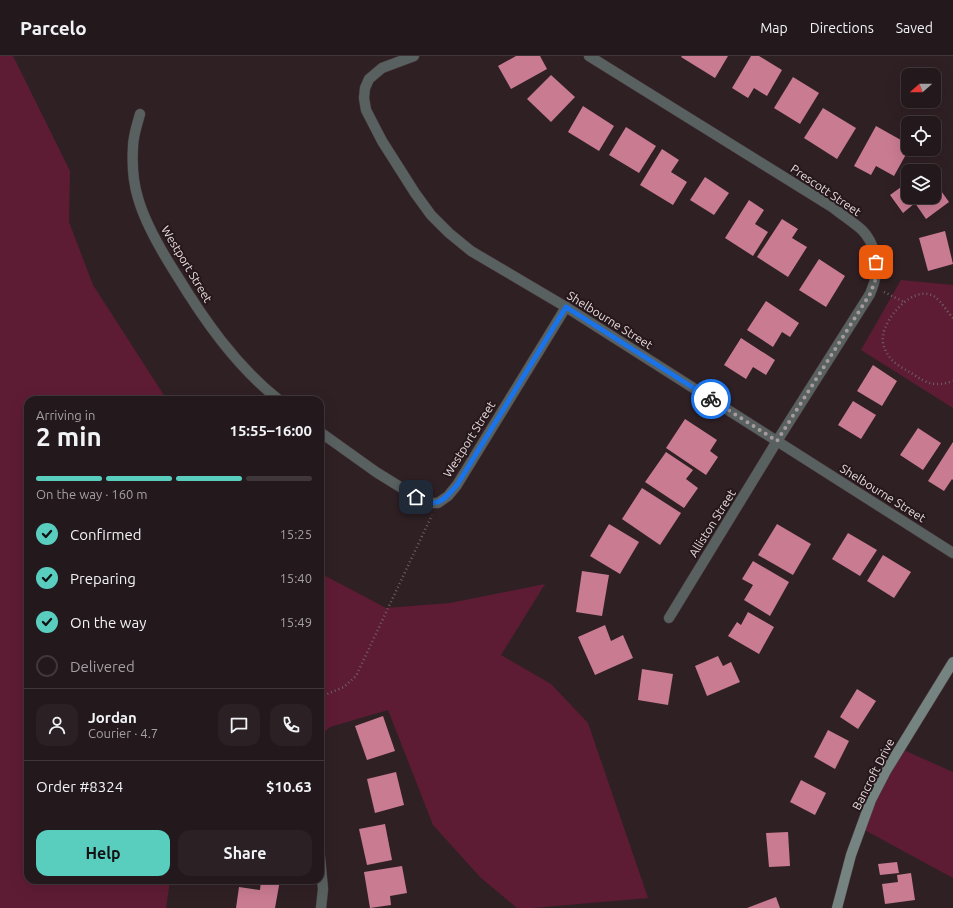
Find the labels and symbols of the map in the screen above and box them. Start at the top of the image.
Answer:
north arrow [901,68,941,108]
street label: Prescott Street [788,162,864,218]
street label: Westport Street [159,223,215,305]
pin [859,245,893,279]
street label: Shelbourne Street [565,289,655,352]
courier [691,379,731,419]
street label: Westport Street [440,398,498,479]
street label: Shelbourne Street [838,462,928,525]
pin [399,480,433,514]
street label: Alliston Street [686,487,738,559]
street label: Bancroft Drive [849,736,897,812]

